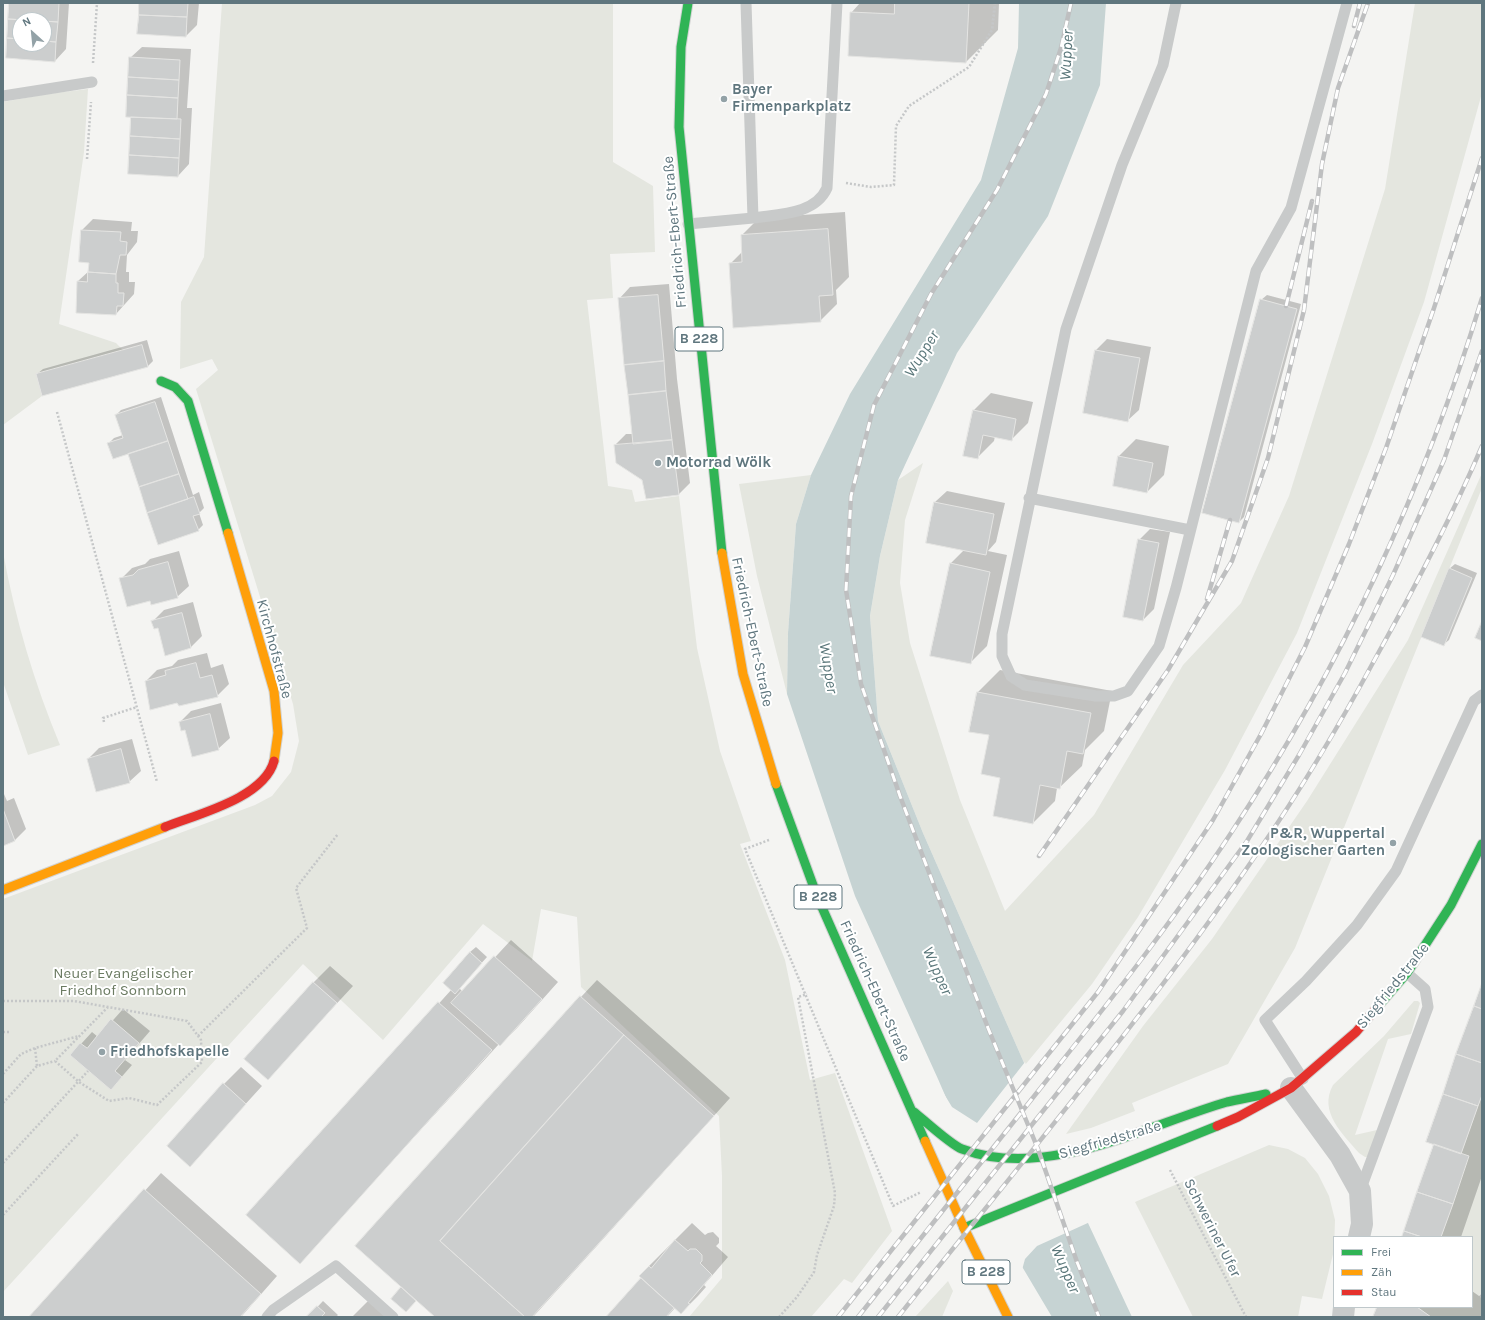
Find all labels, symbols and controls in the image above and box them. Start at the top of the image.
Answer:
north arrow [12,12,52,52]
text: N [20,14,33,29]
water label: Wupper [1056,29,1078,81]
place label: Bayer Firmenparkplatz [732,81,851,116]
marker: Bayer Firmenparkplatz [719,94,729,104]
street label: Friedrich-Ebert-Straße [659,155,691,309]
road number: B 228 [675,327,723,351]
water label: Wupper [900,327,944,381]
place label: Motorrad Wölk [666,454,771,472]
marker: Motorrad Wölk [653,458,663,468]
street label: Friedrich-Ebert-Straße [727,555,777,709]
street label: Kirchhofstraße [252,597,296,701]
water label: Wupper [815,641,841,695]
place label: P&R, Wuppertal Zoologischer Garten [1241,825,1385,860]
marker: P&R, Wuppertal Zoologischer Garten [1388,838,1398,848]
road number: B 228 [794,885,842,909]
street label: Friedrich-Ebert-Straße [836,918,914,1064]
street label: Siegfriedstraße [1353,939,1433,1033]
water label: Wupper [918,944,956,998]
park label: Neuer Evangelischer Friedhof Sonnborn [53,965,193,1000]
place label: Friedhofskapelle [110,1043,229,1061]
marker: Friedhofskapelle [97,1047,107,1057]
street label: Siegfriedstraße [1057,1117,1163,1163]
street label: Schweriner Ufer [1179,1176,1245,1280]
legend [1333,1236,1473,1308]
water label: Wupper [1046,1242,1084,1296]
text: Frei [1371,1245,1391,1259]
road number: B 228 [962,1260,1010,1284]
text: Zäh [1371,1265,1392,1279]
text: Stau [1371,1285,1397,1299]

